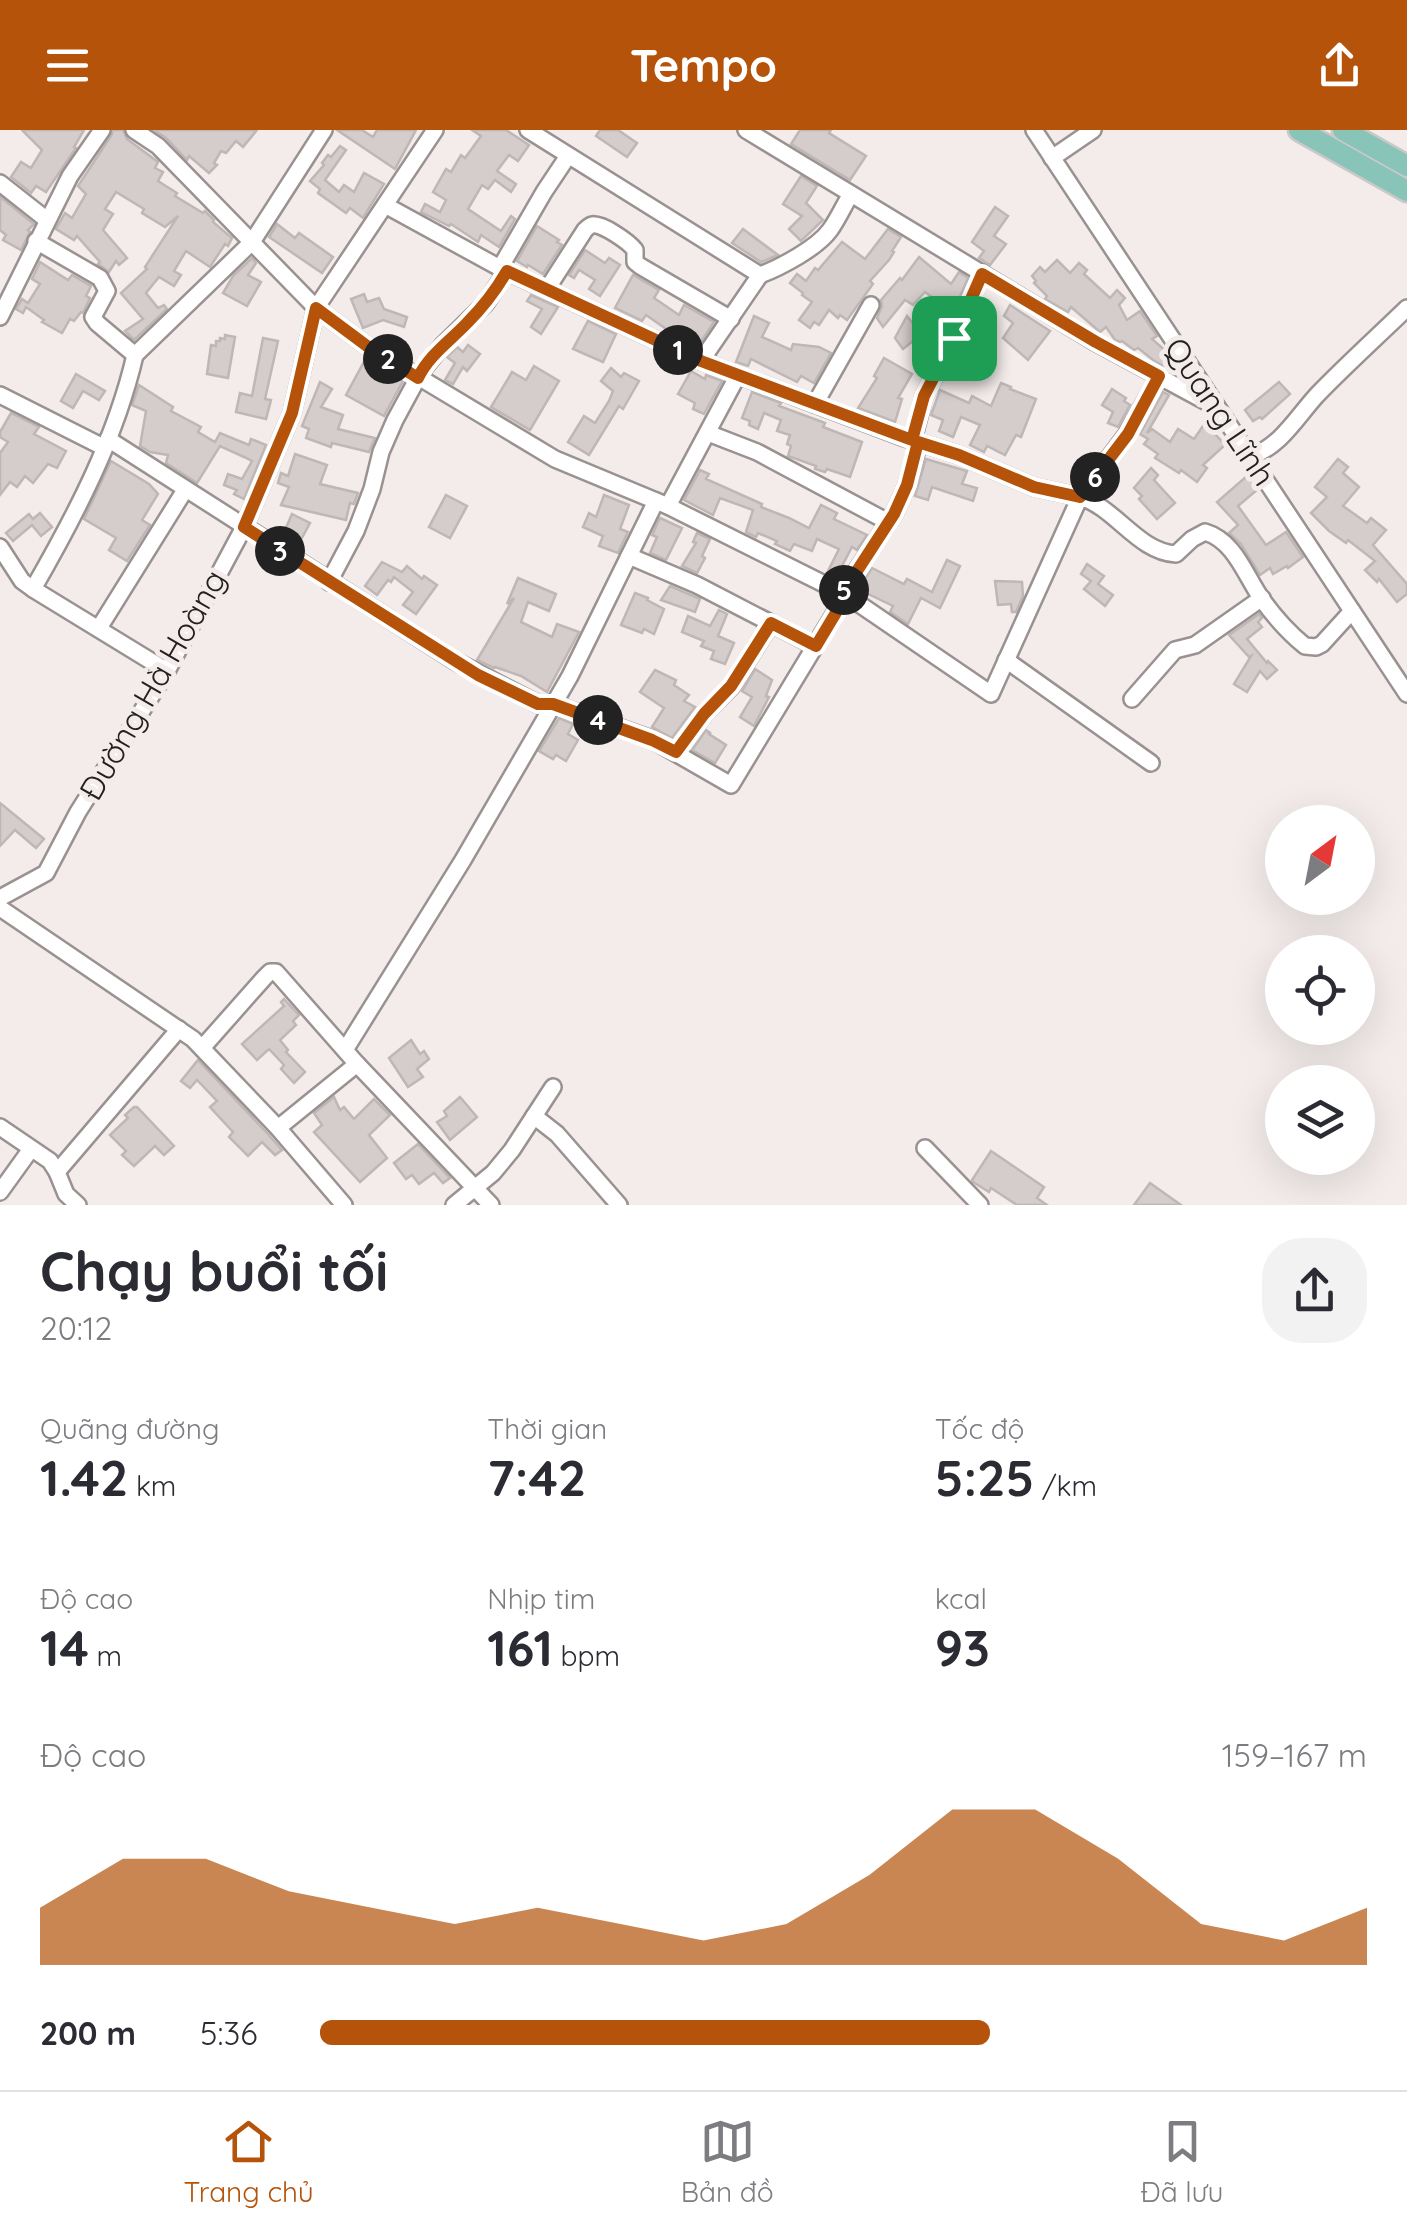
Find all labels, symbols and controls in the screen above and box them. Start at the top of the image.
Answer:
text: Tempo [630,37,777,93]
icon: menu [40,38,95,93]
icon: share [1312,38,1367,93]
pin [912,296,997,381]
icon: arrive [927,311,982,366]
pin: 1 [653,325,703,375]
street label: Quang Lĩnh [1157,330,1285,493]
text: 1 [673,332,683,367]
pin: 2 [363,334,413,384]
text: 2 [380,341,396,376]
pin: 6 [1070,452,1120,502]
text: 6 [1087,459,1103,494]
pin: 3 [255,526,305,576]
text: 3 [272,533,288,568]
street label: Đường Hà Hoàng [70,562,234,807]
pin: 5 [819,565,869,615]
text: 5 [836,572,852,607]
pin: 4 [573,695,623,745]
text: 4 [590,702,606,737]
north arrow [1265,805,1375,915]
map controls [1265,805,1375,1175]
button: locate [1265,935,1375,1045]
button: layers [1265,1065,1375,1175]
text: Chạy buổi tối [40,1236,388,1305]
button: share [1262,1238,1367,1343]
text: 20:12 [40,1308,112,1348]
text: Quãng đường [40,1411,219,1446]
text: Thời gian [487,1411,607,1446]
text: Tốc độ [935,1411,1025,1446]
text: 1.42 [40,1446,128,1509]
text: 7:42 [487,1446,586,1509]
text: 5:25 [935,1446,1034,1509]
text: km [128,1468,176,1503]
text: /km [1034,1468,1097,1503]
text: Độ cao [40,1581,133,1616]
text: Nhịp tim [487,1581,595,1616]
text: kcal [935,1581,987,1616]
text: 14 [40,1616,89,1679]
text: 161 [487,1616,553,1679]
text: 93 [935,1616,990,1679]
text: m [89,1638,122,1673]
text: bpm [553,1638,620,1673]
text: Độ cao [40,1735,146,1775]
text: 159–167 m [1222,1735,1367,1775]
text: 200 m [40,2013,136,2053]
text: 5:36 [200,2013,257,2053]
tab: Trang chủ [183,2114,314,2209]
tab: Bản đồ [681,2114,774,2209]
tab: Đã lưu [1141,2114,1224,2209]

